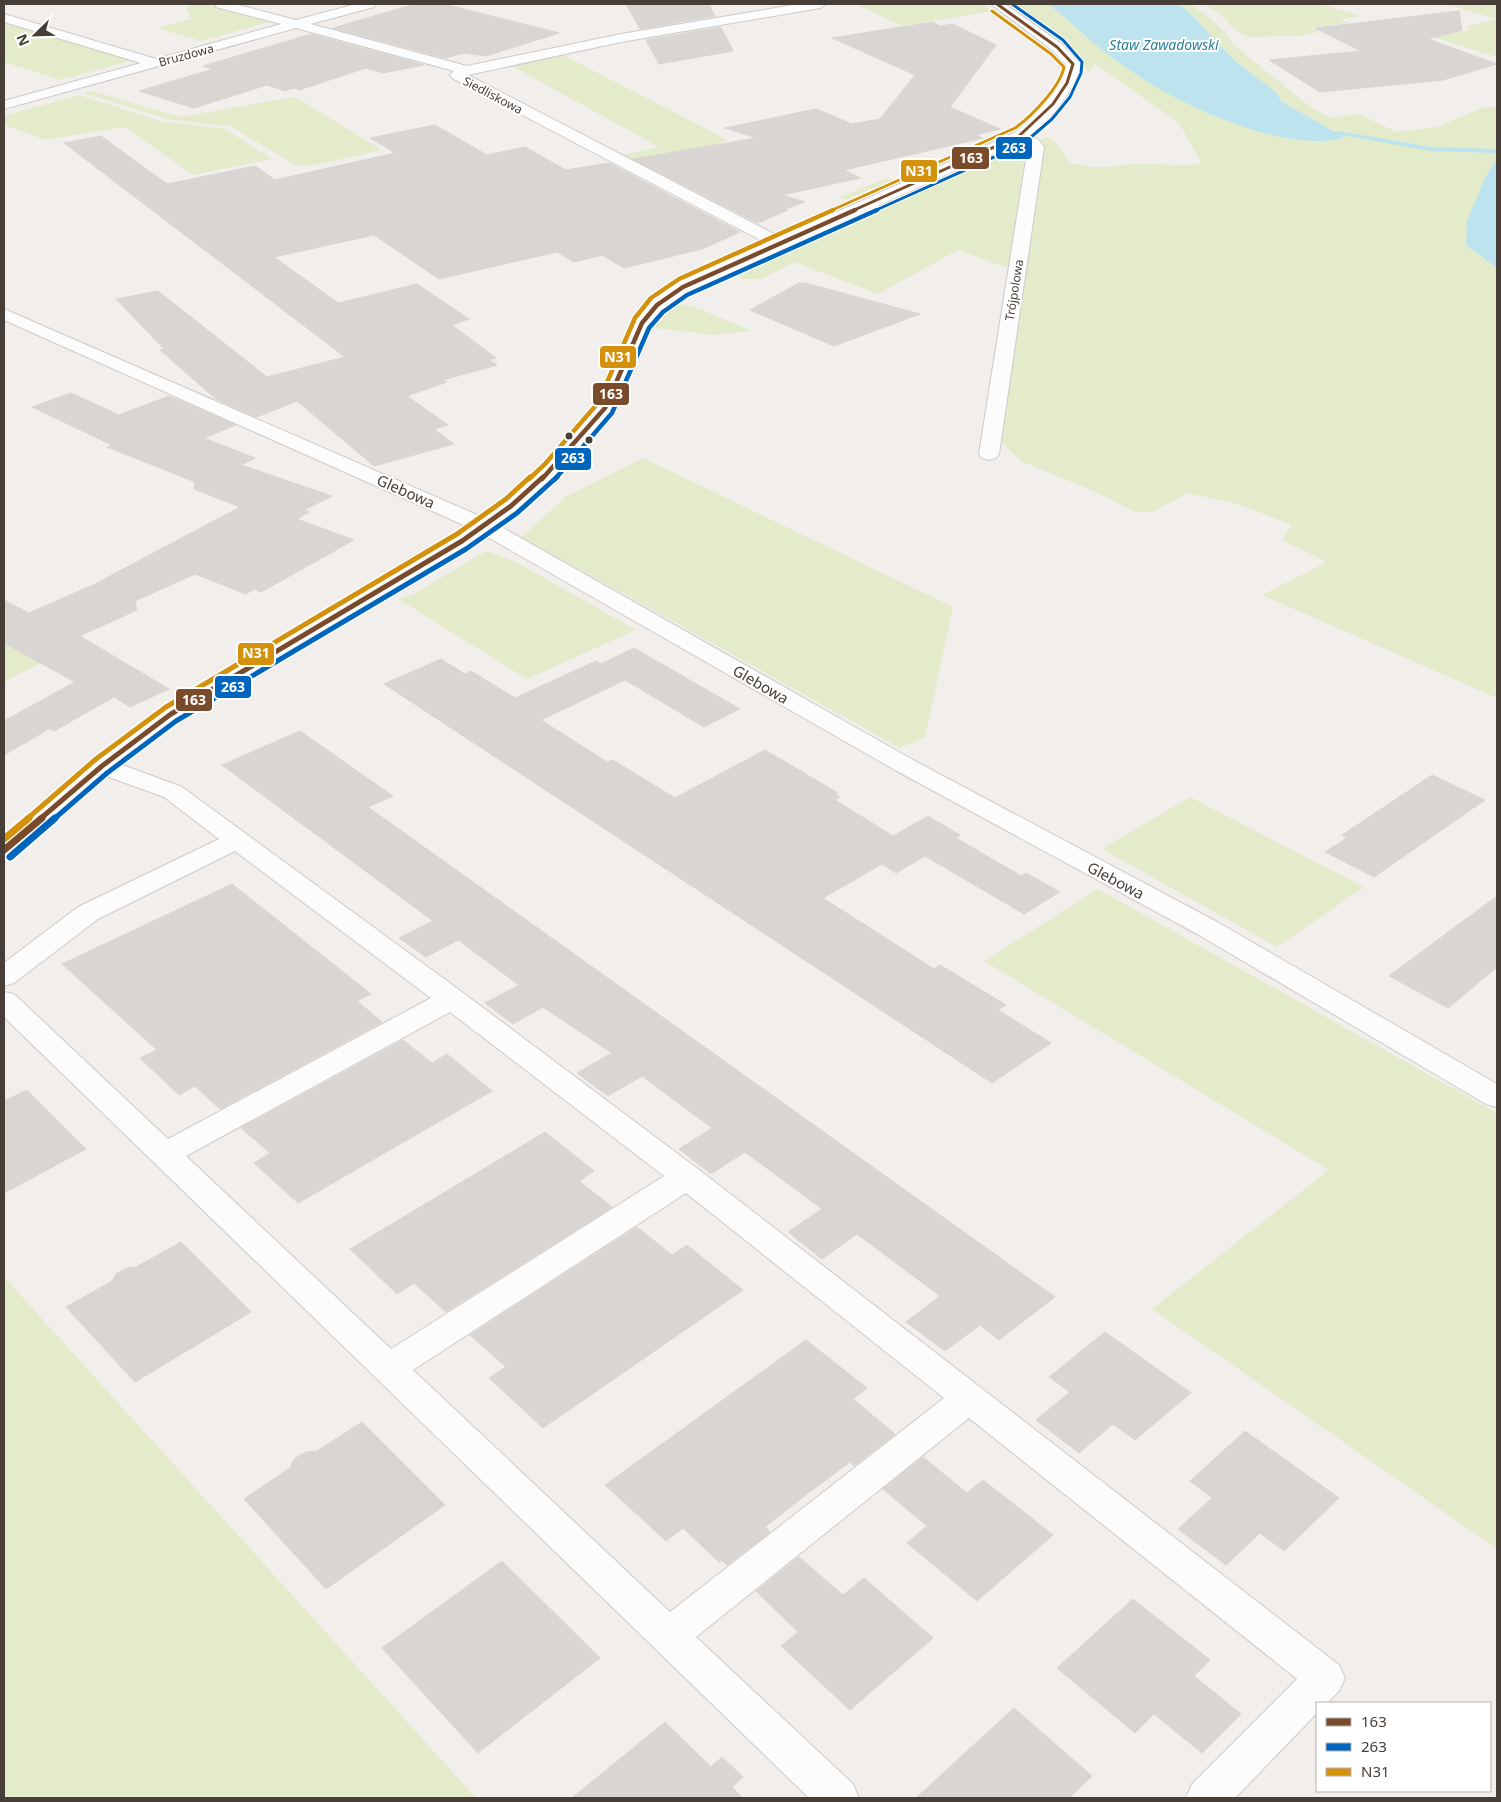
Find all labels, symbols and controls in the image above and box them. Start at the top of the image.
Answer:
north arrow [10,10,60,60]
text: N [12,31,34,49]
water label: Staw Zawadowski [1109,35,1219,54]
street label: Bruzdowa [157,39,215,71]
street label: Siedliskowa [460,72,526,118]
line badge: 263 [995,136,1033,160]
text: 263 [1002,138,1026,157]
line badge: 163 [951,146,990,170]
text: 163 [959,148,983,167]
line badge: N31 [900,159,938,183]
text: N31 [905,161,933,180]
street label: Trójpolowa [1001,258,1027,322]
line badge: N31 [599,345,637,369]
text: N31 [604,347,632,366]
line badge: 163 [592,382,630,406]
text: 163 [599,384,623,403]
unlabelled marker [564,431,574,441]
unlabelled marker [584,435,594,445]
line badge: 263 [554,447,592,471]
text: 263 [561,448,585,467]
street label: Glebowa [374,469,438,513]
line badge: N31 [237,642,275,666]
text: N31 [242,643,270,662]
street label: Glebowa [729,660,793,708]
line badge: 263 [214,675,252,699]
text: 263 [221,677,245,696]
line badge: 163 [175,688,213,712]
text: 163 [182,690,206,709]
street label: Glebowa [1084,857,1148,903]
legend [1316,1702,1491,1792]
text: 163 [1361,1711,1387,1731]
text: 263 [1361,1736,1387,1756]
text: N31 [1361,1761,1390,1781]

